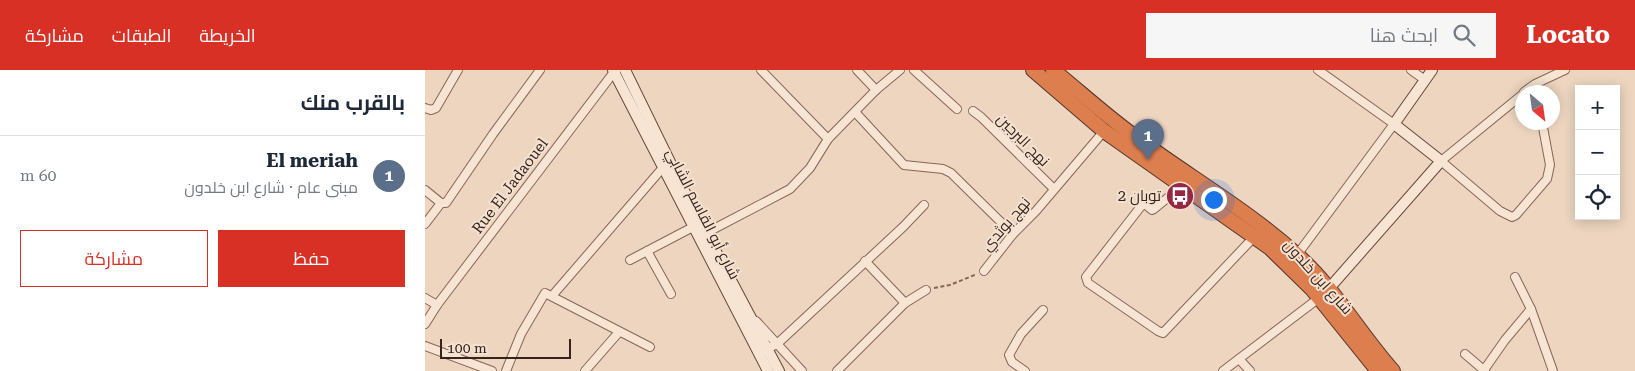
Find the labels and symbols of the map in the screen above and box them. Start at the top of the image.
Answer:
north arrow [1515,85,1560,130]
street label: نهج البرجين [991,110,1053,172]
pin: 1 [1132,119,1164,160]
street label: Rue El Jadaouel [468,135,552,237]
street label: شارع أبو القاسم الشابي [660,145,745,284]
bus stop icon: توبان 2 [1165,181,1195,211]
place label: توبان 2 [1118,187,1161,206]
your location [1201,187,1227,213]
street label: نهج بوثدي [978,193,1036,257]
street label: شارع ابن خلدون [1278,236,1356,319]
scale bar [440,336,571,359]

